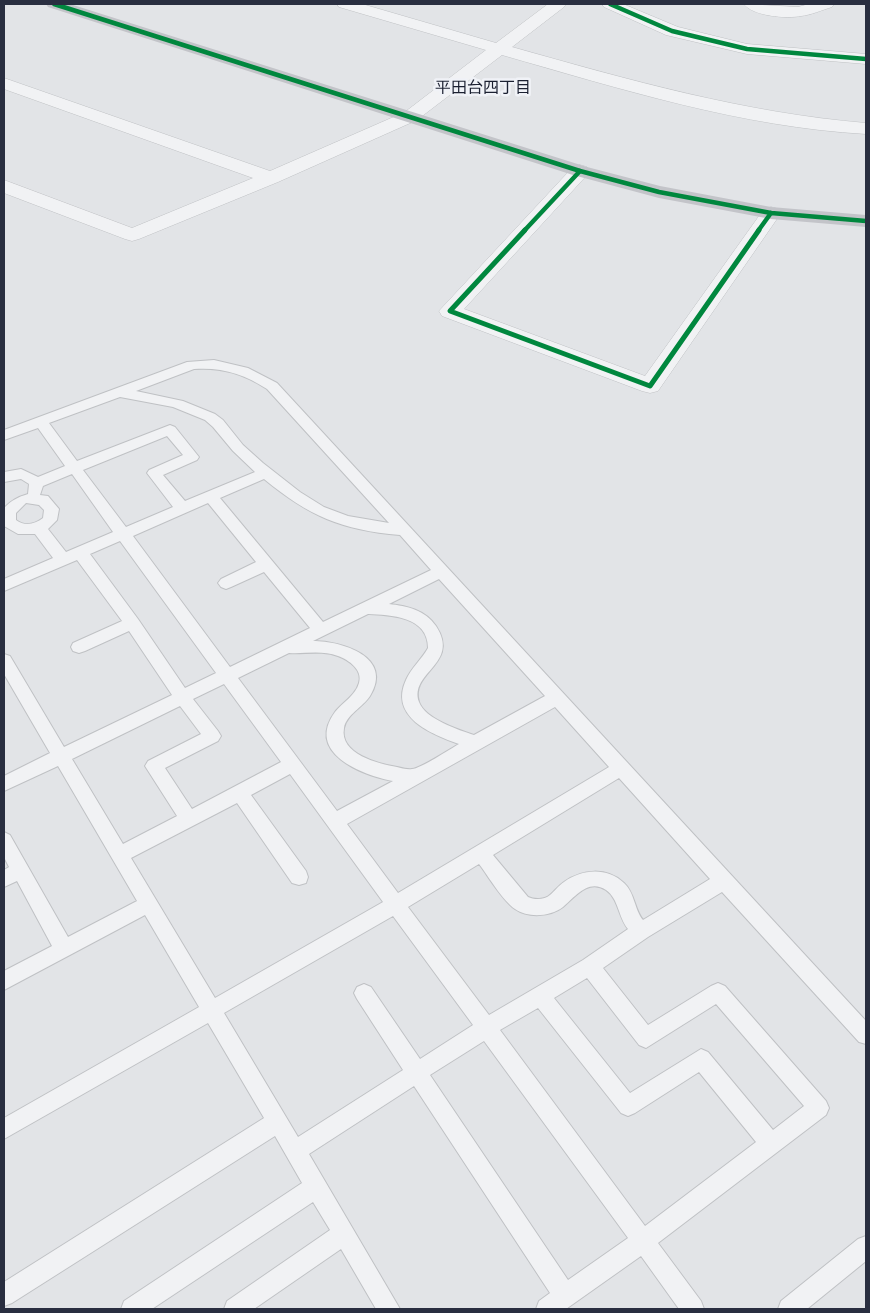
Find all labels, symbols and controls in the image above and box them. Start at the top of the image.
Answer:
district label: 平田台四丁目 [435,78,531,98]

